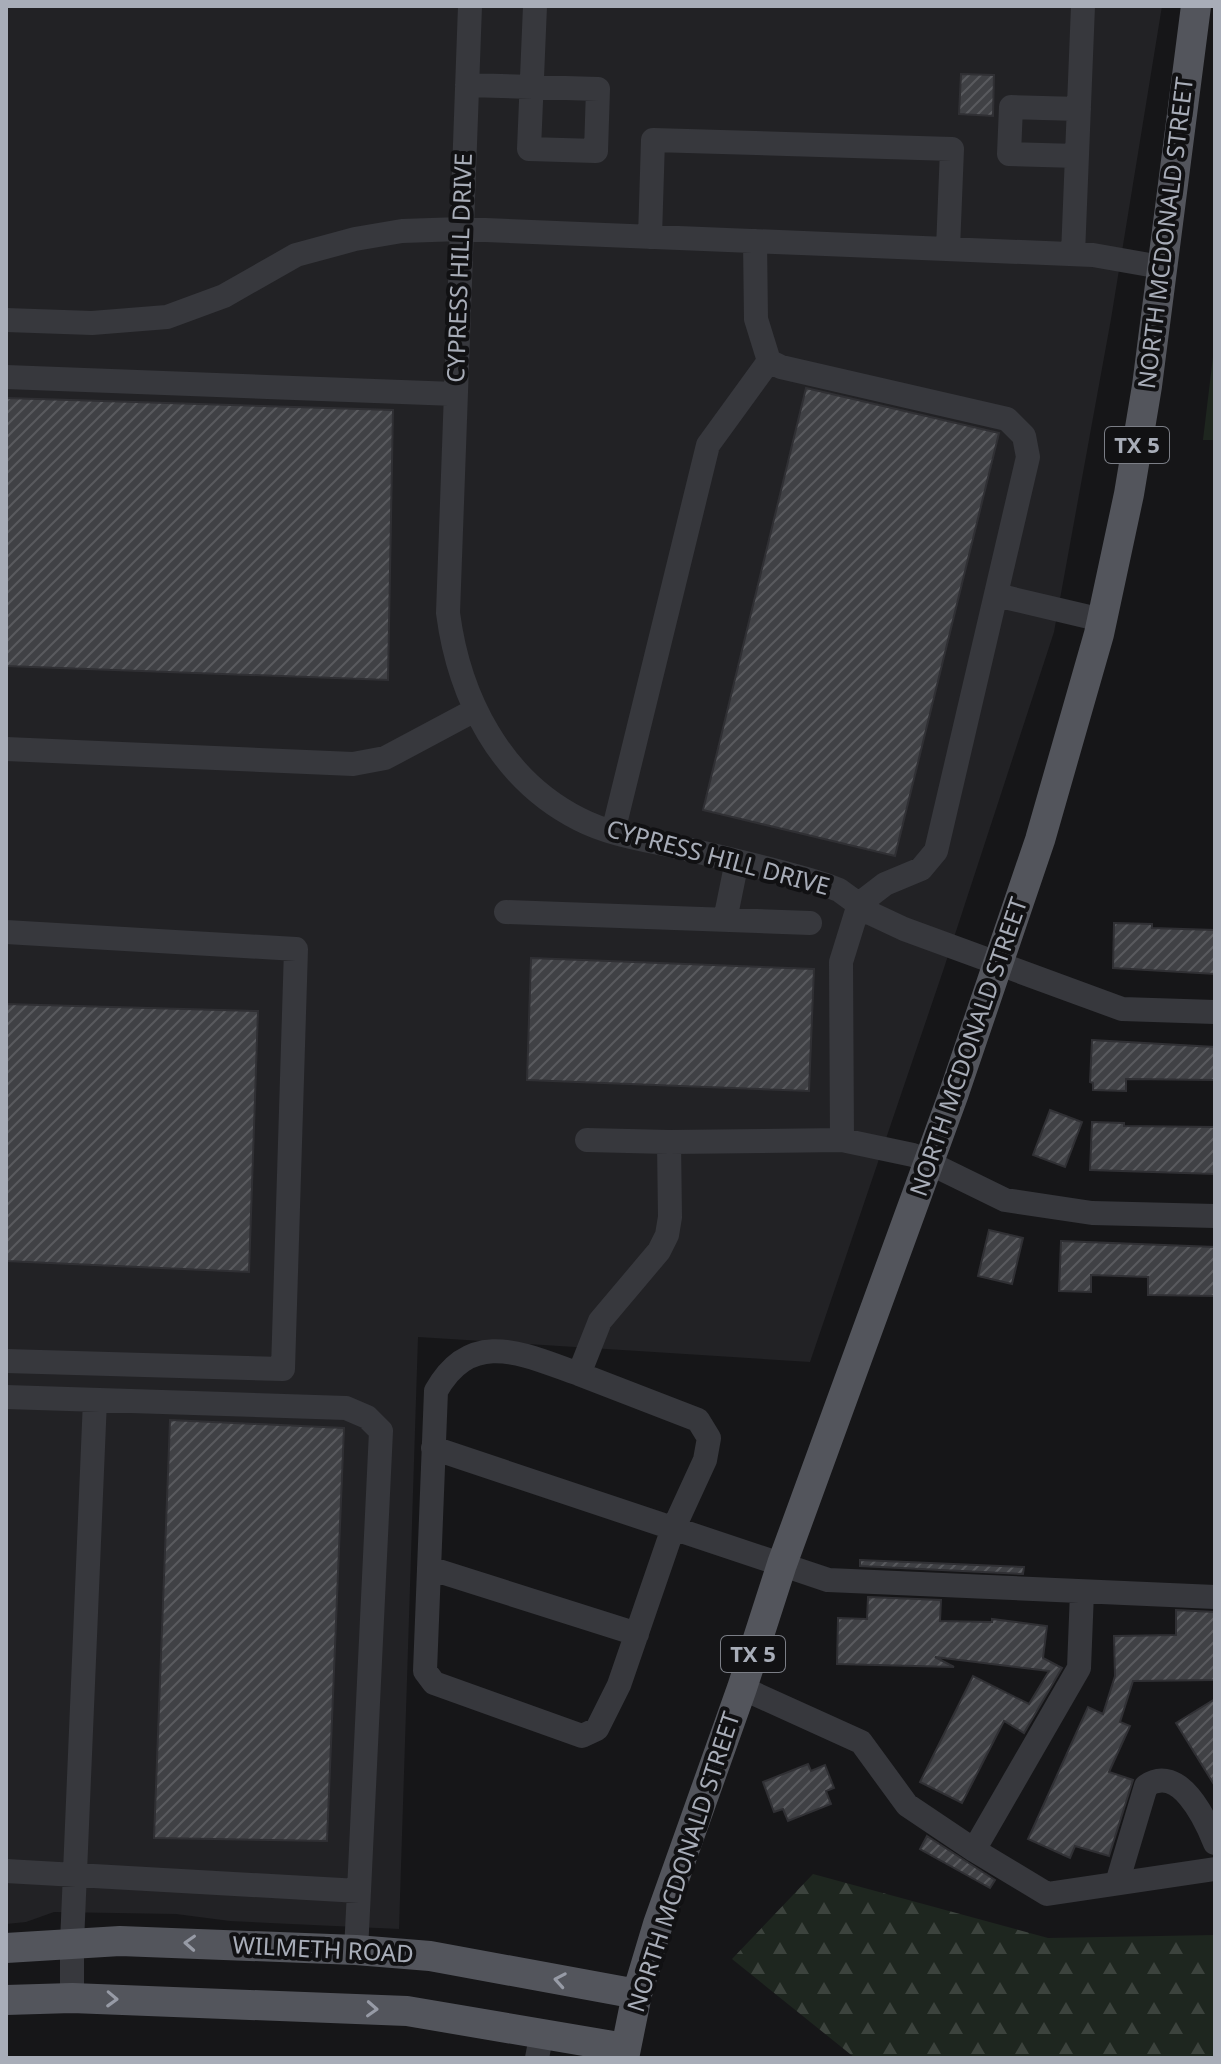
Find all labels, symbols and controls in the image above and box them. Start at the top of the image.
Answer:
street label: NORTH MCDONALD STREET [1129,74,1200,391]
street label: CYPRESS HILL DRIVE [438,153,479,383]
road number: TX 5 [1105,427,1169,463]
street label: CYPRESS HILL DRIVE [603,811,834,902]
street label: NORTH MCDONALD STREET [901,892,1034,1200]
road number: TX 5 [721,1636,785,1672]
street label: NORTH MCDONALD STREET [618,1707,747,2016]
street label: WILMETH ROAD [232,1927,415,1970]
one-way arrow [183,1934,196,1951]
one-way arrow [553,1972,567,1989]
one-way arrow [106,1990,119,2007]
one-way arrow [366,2000,379,2017]

